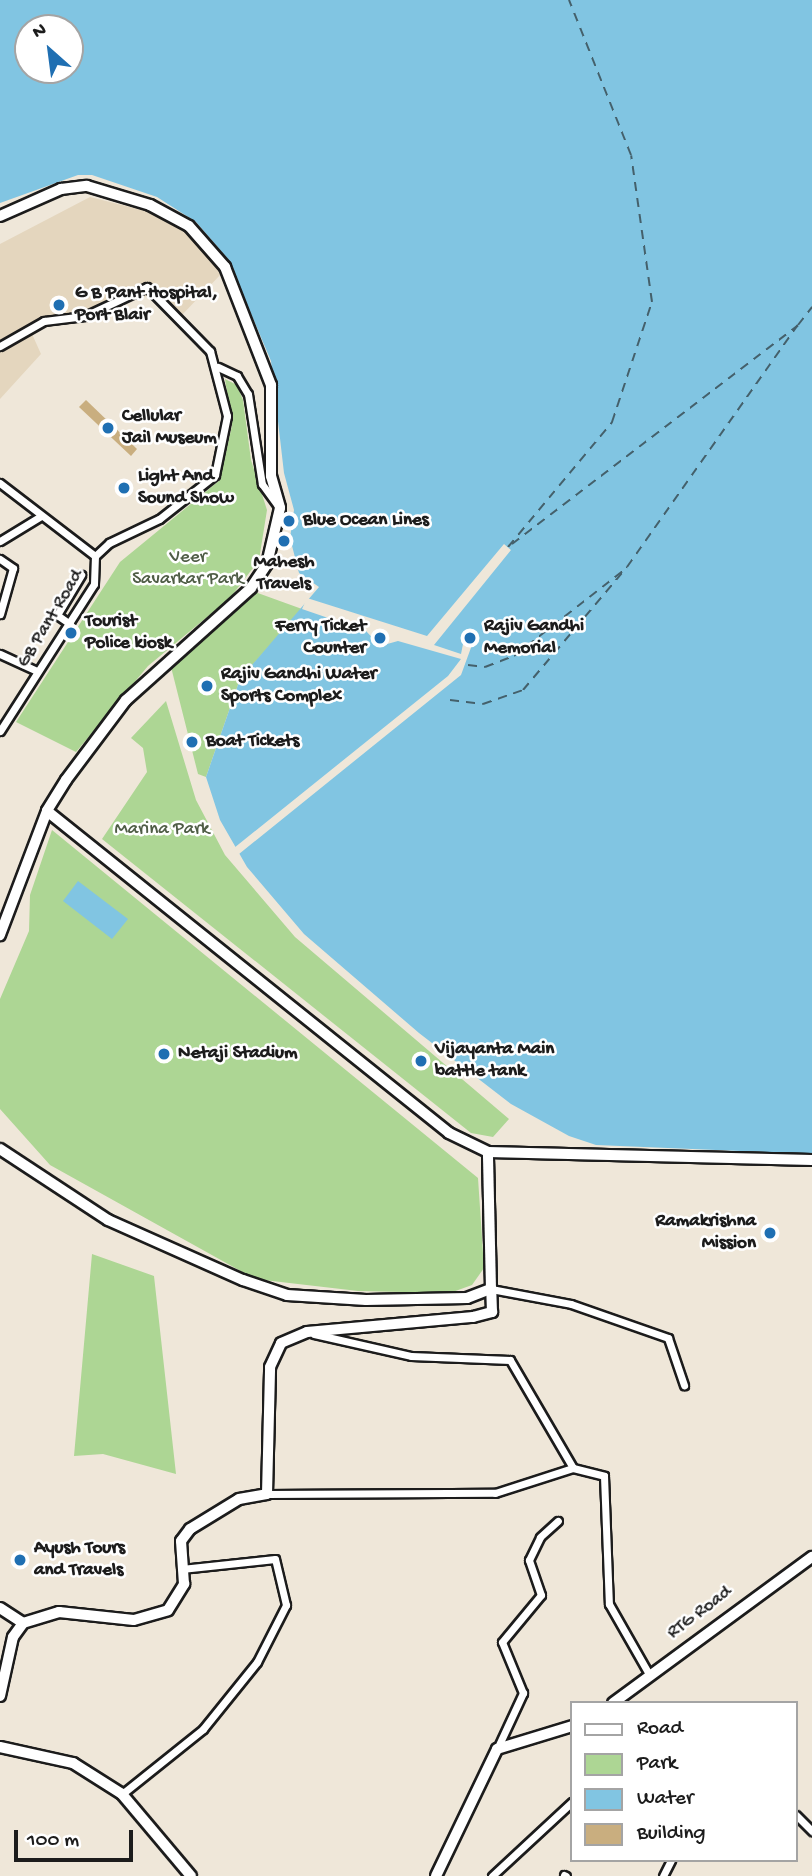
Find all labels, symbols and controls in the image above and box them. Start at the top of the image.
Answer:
north arrow [14,14,84,84]
text: N [29,19,51,45]
place label: G B Pant Hospital, Port Blair [75,283,218,327]
marker: G B Pant Hospital, Port Blair [49,295,69,315]
place label: Cellular Jail Museum [122,406,217,450]
marker: Cellular Jail Museum [100,420,116,436]
place label: Light And Sound Show [138,466,234,510]
marker: Light And Sound Show [116,480,132,496]
place label: Blue Ocean Lines [303,510,429,532]
marker: Blue Ocean Lines [281,513,297,529]
marker: Mahesh Travels [276,533,292,549]
park label: Veer Savarkar Park [132,547,244,591]
place label: Mahesh Travels [254,552,314,596]
street label: GB Pant Road [13,566,89,672]
place label: Tourist Police kiosk [85,611,172,655]
place label: Ferry Ticket Counter [275,616,366,660]
place label: Rajiv Gandhi Memorial [484,616,584,660]
marker: Tourist Police kiosk [63,625,79,641]
marker: Ferry Ticket Counter [372,630,388,646]
marker: Rajiv Gandhi Memorial [462,630,478,646]
place label: Rajiv Gandhi Water Sports Complex [221,664,377,708]
marker: Rajiv Gandhi Water Sports Complex [199,678,215,694]
place label: Boat Tickets [206,731,299,753]
marker: Boat Tickets [184,734,200,750]
park label: Marina Park [115,819,209,841]
place label: Vijayanta Main battle tank [435,1039,554,1083]
place label: Netaji Stadium [178,1043,297,1065]
marker: Netaji Stadium [156,1046,172,1062]
marker: Vijayanta Main battle tank [413,1053,429,1069]
place label: Ramakrishna Mission [655,1211,756,1255]
marker: Ramakrishna Mission [762,1225,778,1241]
place label: Ayush Tours and Travels [34,1538,125,1582]
marker: Ayush Tours and Travels [12,1552,28,1568]
street label: RTG Road [663,1581,737,1645]
legend [570,1701,798,1862]
text: Road [637,1717,683,1742]
text: Park [637,1752,677,1777]
text: Water [637,1787,693,1812]
scale bar [18,1816,136,1860]
text: Building [637,1822,706,1847]
text: 100 m [27,1829,79,1854]

